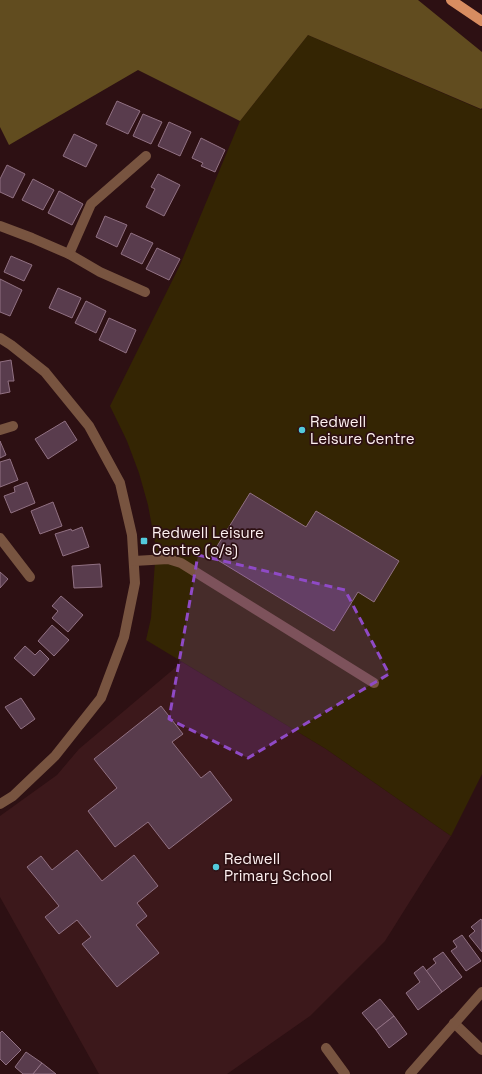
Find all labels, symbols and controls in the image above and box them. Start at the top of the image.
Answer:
place label: Redwell Leisure Centre [310,412,415,448]
marker: Redwell Leisure Centre [297,425,307,435]
place label: Redwell Leisure Centre (o/s) [152,523,264,560]
marker: Redwell Leisure Centre (o/s) [139,536,149,546]
place label: Redwell Primary School [224,849,332,885]
marker: Redwell Primary School [211,862,221,872]

